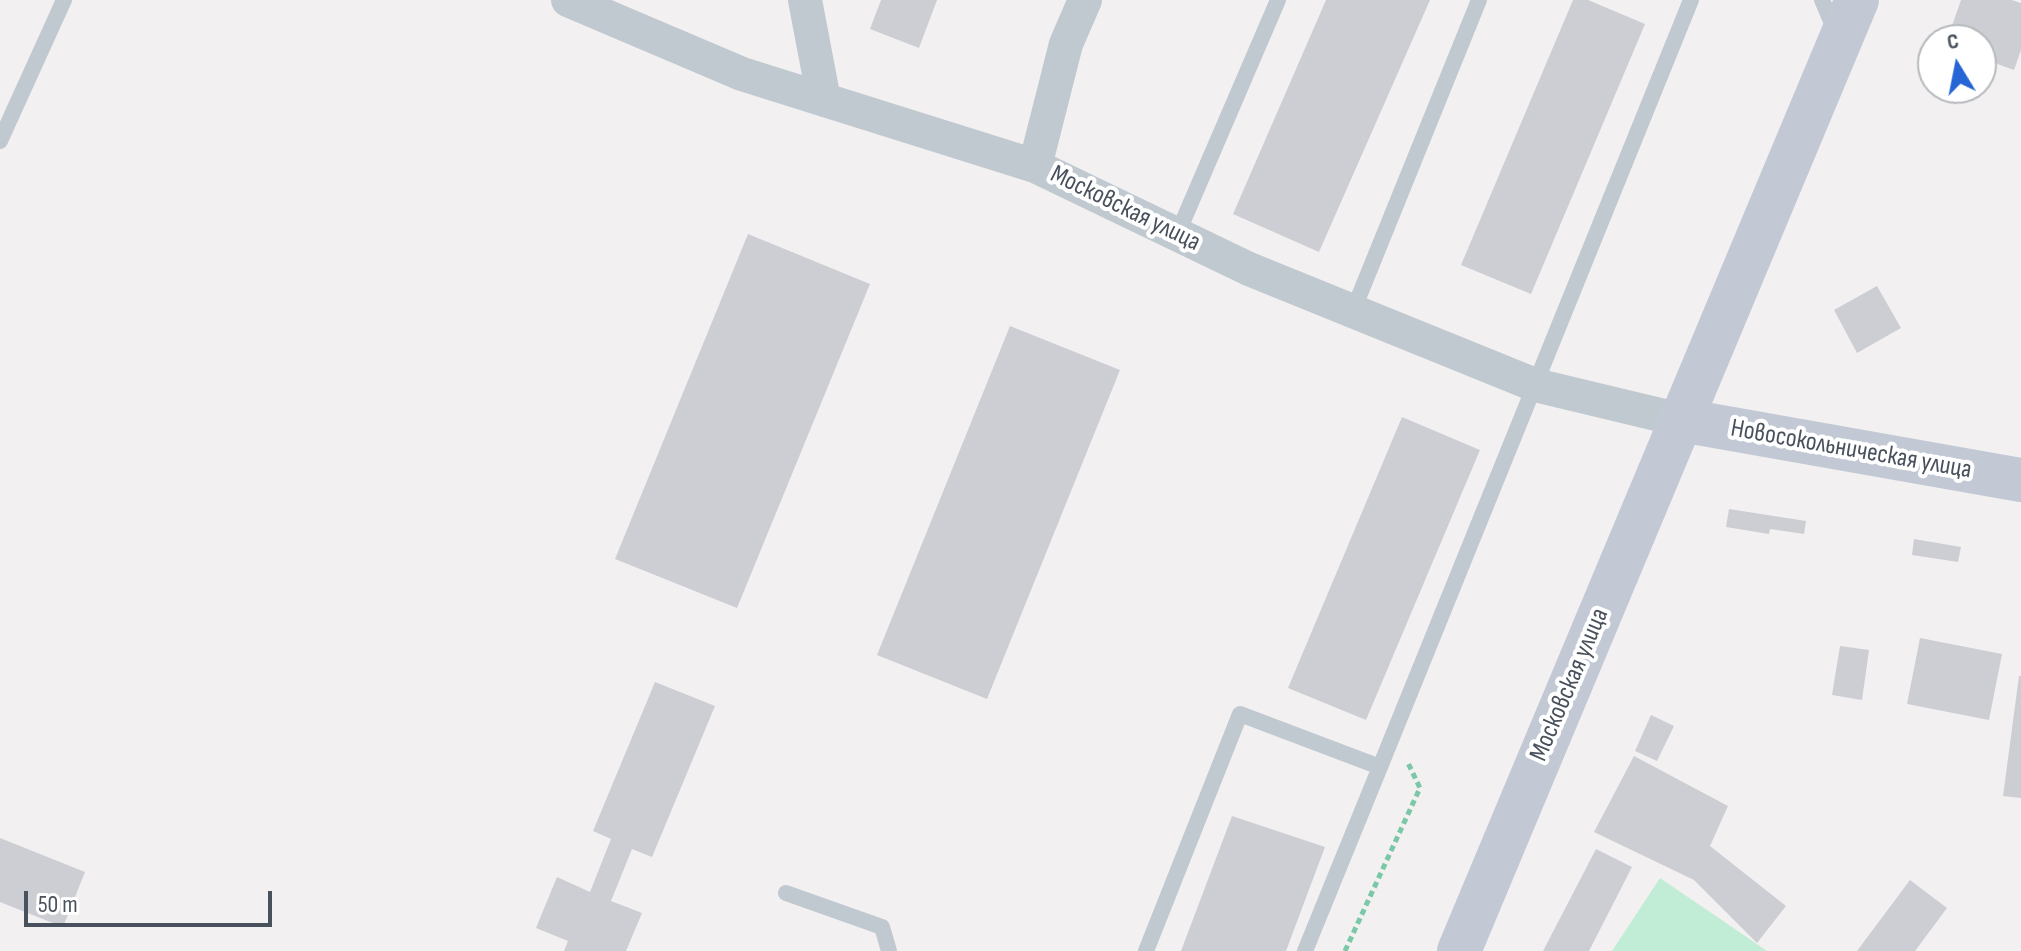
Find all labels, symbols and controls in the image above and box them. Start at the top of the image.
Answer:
north arrow [1917,24,1997,104]
text: С [1945,28,1961,56]
street label: Московская улица [1045,159,1205,259]
street label: Новосокольническая улица [1728,413,1974,487]
street label: Московская улица [1524,604,1616,766]
scale bar [28,875,276,925]
text: 50 m [38,890,78,919]

